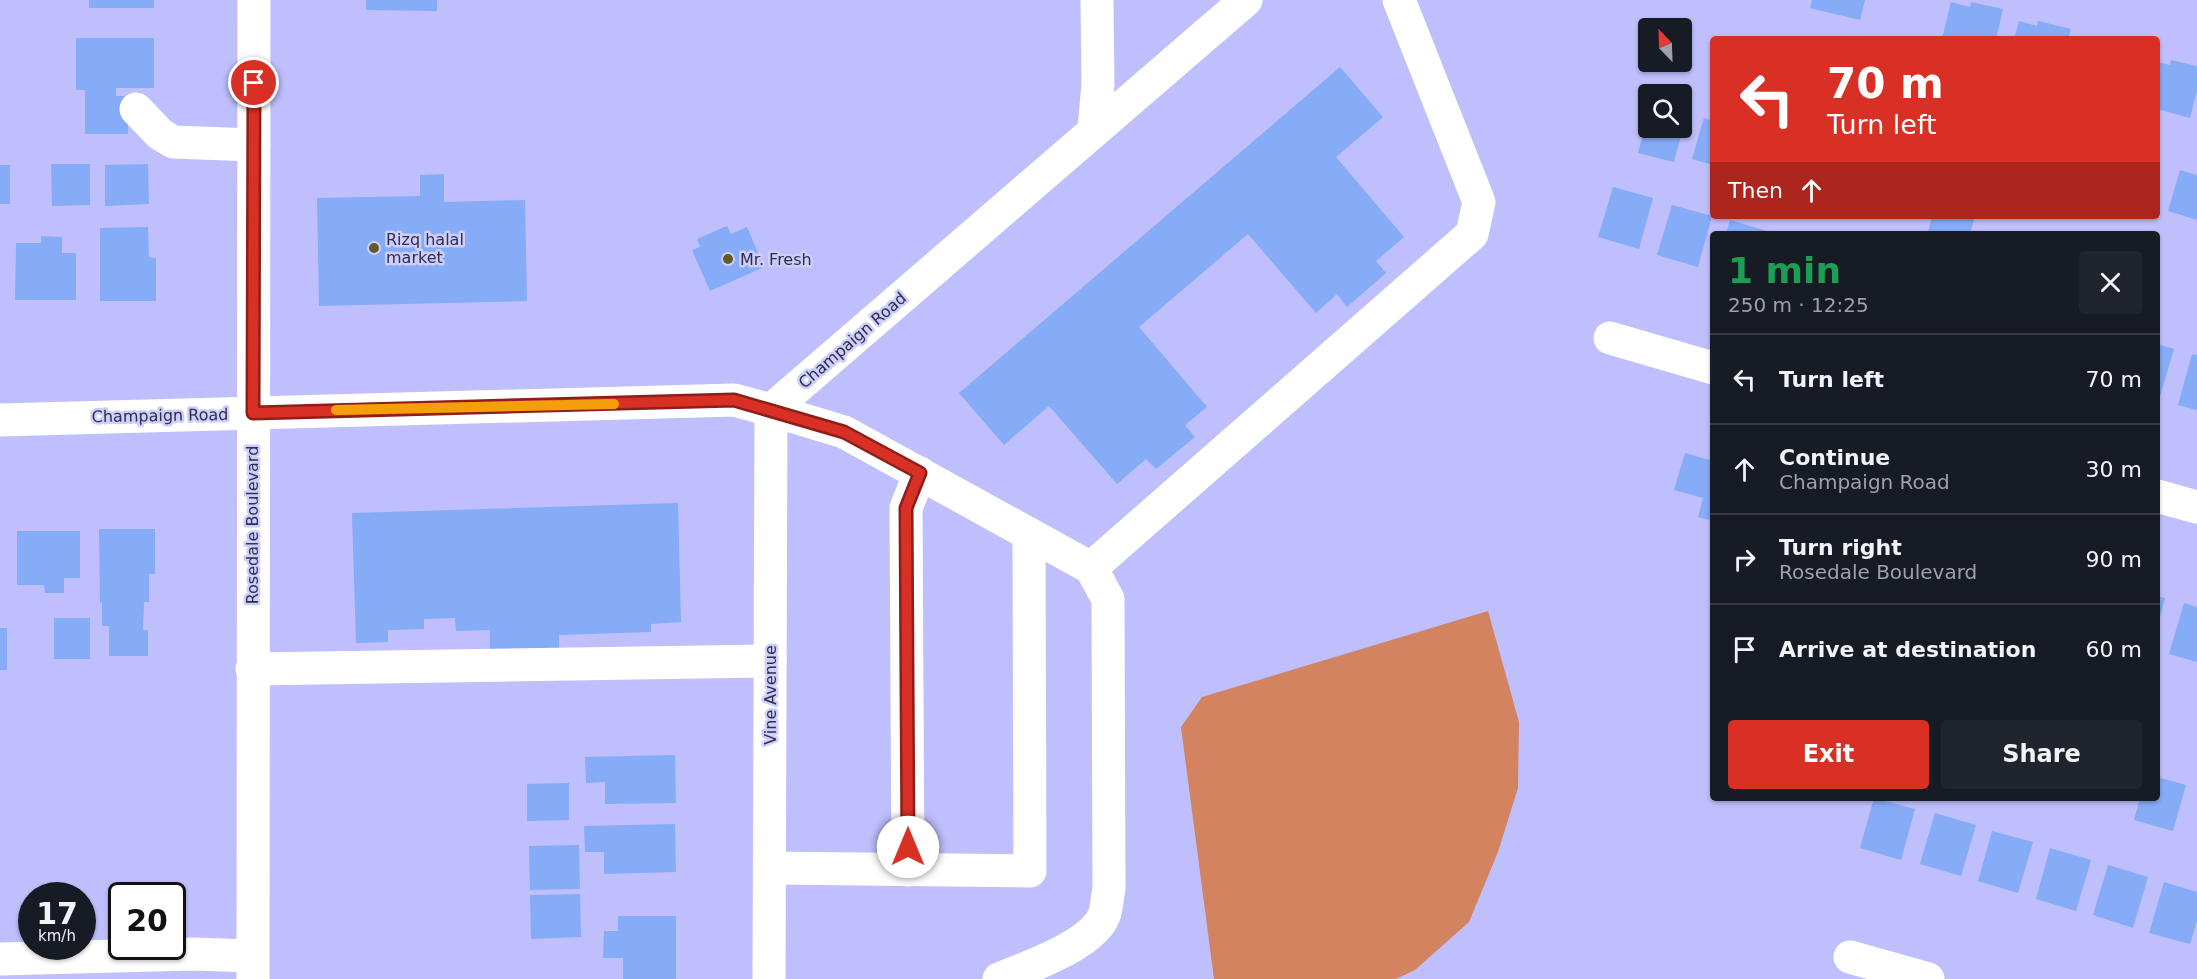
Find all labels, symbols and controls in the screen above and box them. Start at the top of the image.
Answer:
north arrow [1638,18,1692,72]
map controls [1638,18,1692,138]
pin [228,57,279,108]
text: 70 m [1827,59,1944,108]
icon: left [1728,60,1806,138]
icon: arrive [237,66,270,99]
button: search [1638,84,1692,138]
text: Turn left [1827,109,1937,140]
icon: ahead [1795,174,1828,207]
text: Then [1728,178,1783,203]
place label: Rizq halal market [386,230,464,267]
marker: Rizq halal market [367,241,381,255]
place label: Mr. Fresh [740,250,812,269]
text: 1 min [1728,250,1841,291]
button: close [2079,251,2142,314]
marker: Mr. Fresh [721,252,735,266]
street label: Champaign Road [795,288,910,392]
text: 250 m · 12:25 [1728,293,1869,317]
icon: left [1728,363,1761,396]
text: Turn left [1779,367,1884,392]
text: 70 m [2086,367,2142,392]
street label: Champaign Road [92,405,228,426]
text: Continue [1779,445,1890,470]
street label: Rosedale Boulevard [243,446,262,604]
icon: ahead [1728,453,1761,486]
text: 30 m [2086,457,2142,482]
text: Champaign Road [1779,470,1950,494]
text: Turn right [1779,535,1902,560]
icon: right [1728,543,1761,576]
text: 90 m [2086,547,2142,572]
text: Rosedale Boulevard [1779,560,1977,584]
icon: arrive [1728,633,1761,666]
text: Arrive at destination [1779,637,2036,662]
text: 60 m [2086,637,2142,662]
street label: Vine Avenue [761,645,780,745]
button: Exit [1728,720,1929,789]
button: Share [1941,720,2142,789]
position arrow [876,815,940,879]
speed limit sign: 20 [108,882,186,960]
text: 17 [36,896,78,931]
text: km/h [38,927,76,945]

